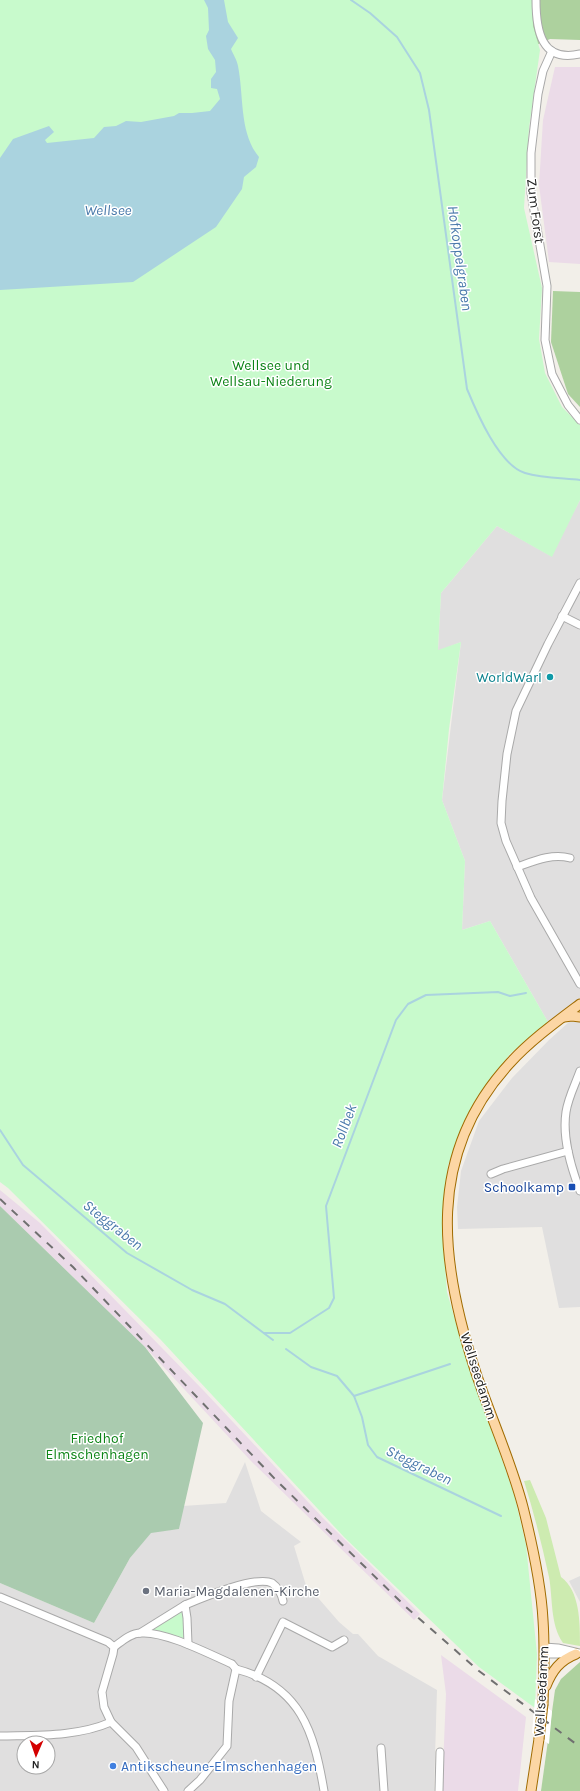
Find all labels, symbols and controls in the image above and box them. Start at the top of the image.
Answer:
street label: Zum Forst [523,178,548,245]
water label: Wellsee [84,201,132,219]
water label: Hofkoppelgraben [444,204,476,312]
park label: Wellsee und Wellsau-Niederung [210,357,332,390]
place label: WorldWarI [476,669,542,686]
marker: WorldWarI [545,672,555,682]
water label: Rollbek [327,1101,361,1151]
place label: Schoolkamp [484,1179,564,1196]
marker: Schoolkamp [567,1182,577,1192]
water label: Steggraben [79,1196,147,1254]
street label: Wellseedamm [456,1330,501,1422]
park label: Friedhof Elmschenhagen [45,1430,149,1463]
water label: Steggraben [383,1441,455,1489]
place label: Maria-Magdalenen-Kirche [154,1583,320,1600]
marker: Maria-Magdalenen-Kirche [141,1586,151,1596]
street label: Wellseedamm [531,1645,552,1737]
north arrow [16,1735,56,1775]
text: N [31,1758,40,1771]
place label: Antikscheune-Elmschenhagen [121,1758,317,1775]
marker: Antikscheune-Elmschenhagen [108,1761,118,1771]

